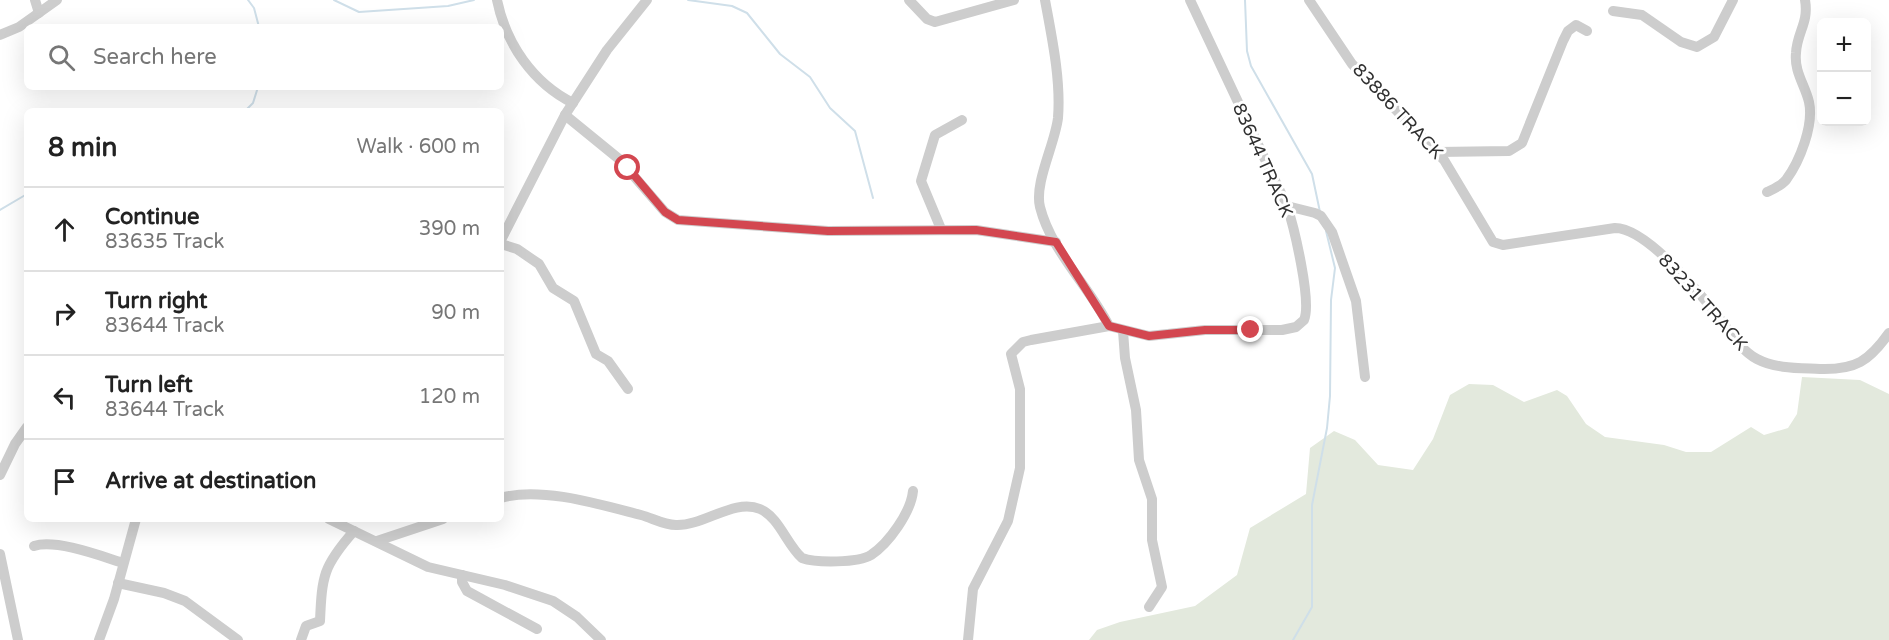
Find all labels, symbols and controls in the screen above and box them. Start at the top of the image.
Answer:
map controls [1817,18,1871,126]
button: + [1817,18,1871,72]
search box [24,24,504,90]
icon: search [45,41,78,74]
text: Search here [93,44,217,70]
street label: 83886 TRACK [1348,59,1448,163]
button: − [1817,72,1871,126]
street label: 83644 TRACK [1228,99,1298,221]
text: 8 min [48,132,117,163]
text: Walk · 600 m [357,135,480,159]
route start [614,154,640,180]
text: Continue [105,204,200,230]
icon: ahead [48,213,81,246]
text: 390 m [419,217,480,241]
text: 83635 Track [105,230,224,254]
street label: 83231 TRACK [1654,249,1752,355]
text: Turn right [105,288,207,314]
icon: right [48,297,81,330]
text: 90 m [431,301,480,325]
text: 83644 Track [105,314,224,338]
route end [1237,316,1263,342]
text: Turn left [105,372,193,398]
icon: left [48,381,81,414]
text: 120 m [419,385,480,409]
text: 83644 Track [105,398,224,422]
icon: arrive [48,465,81,498]
text: Arrive at destination [105,468,316,494]

